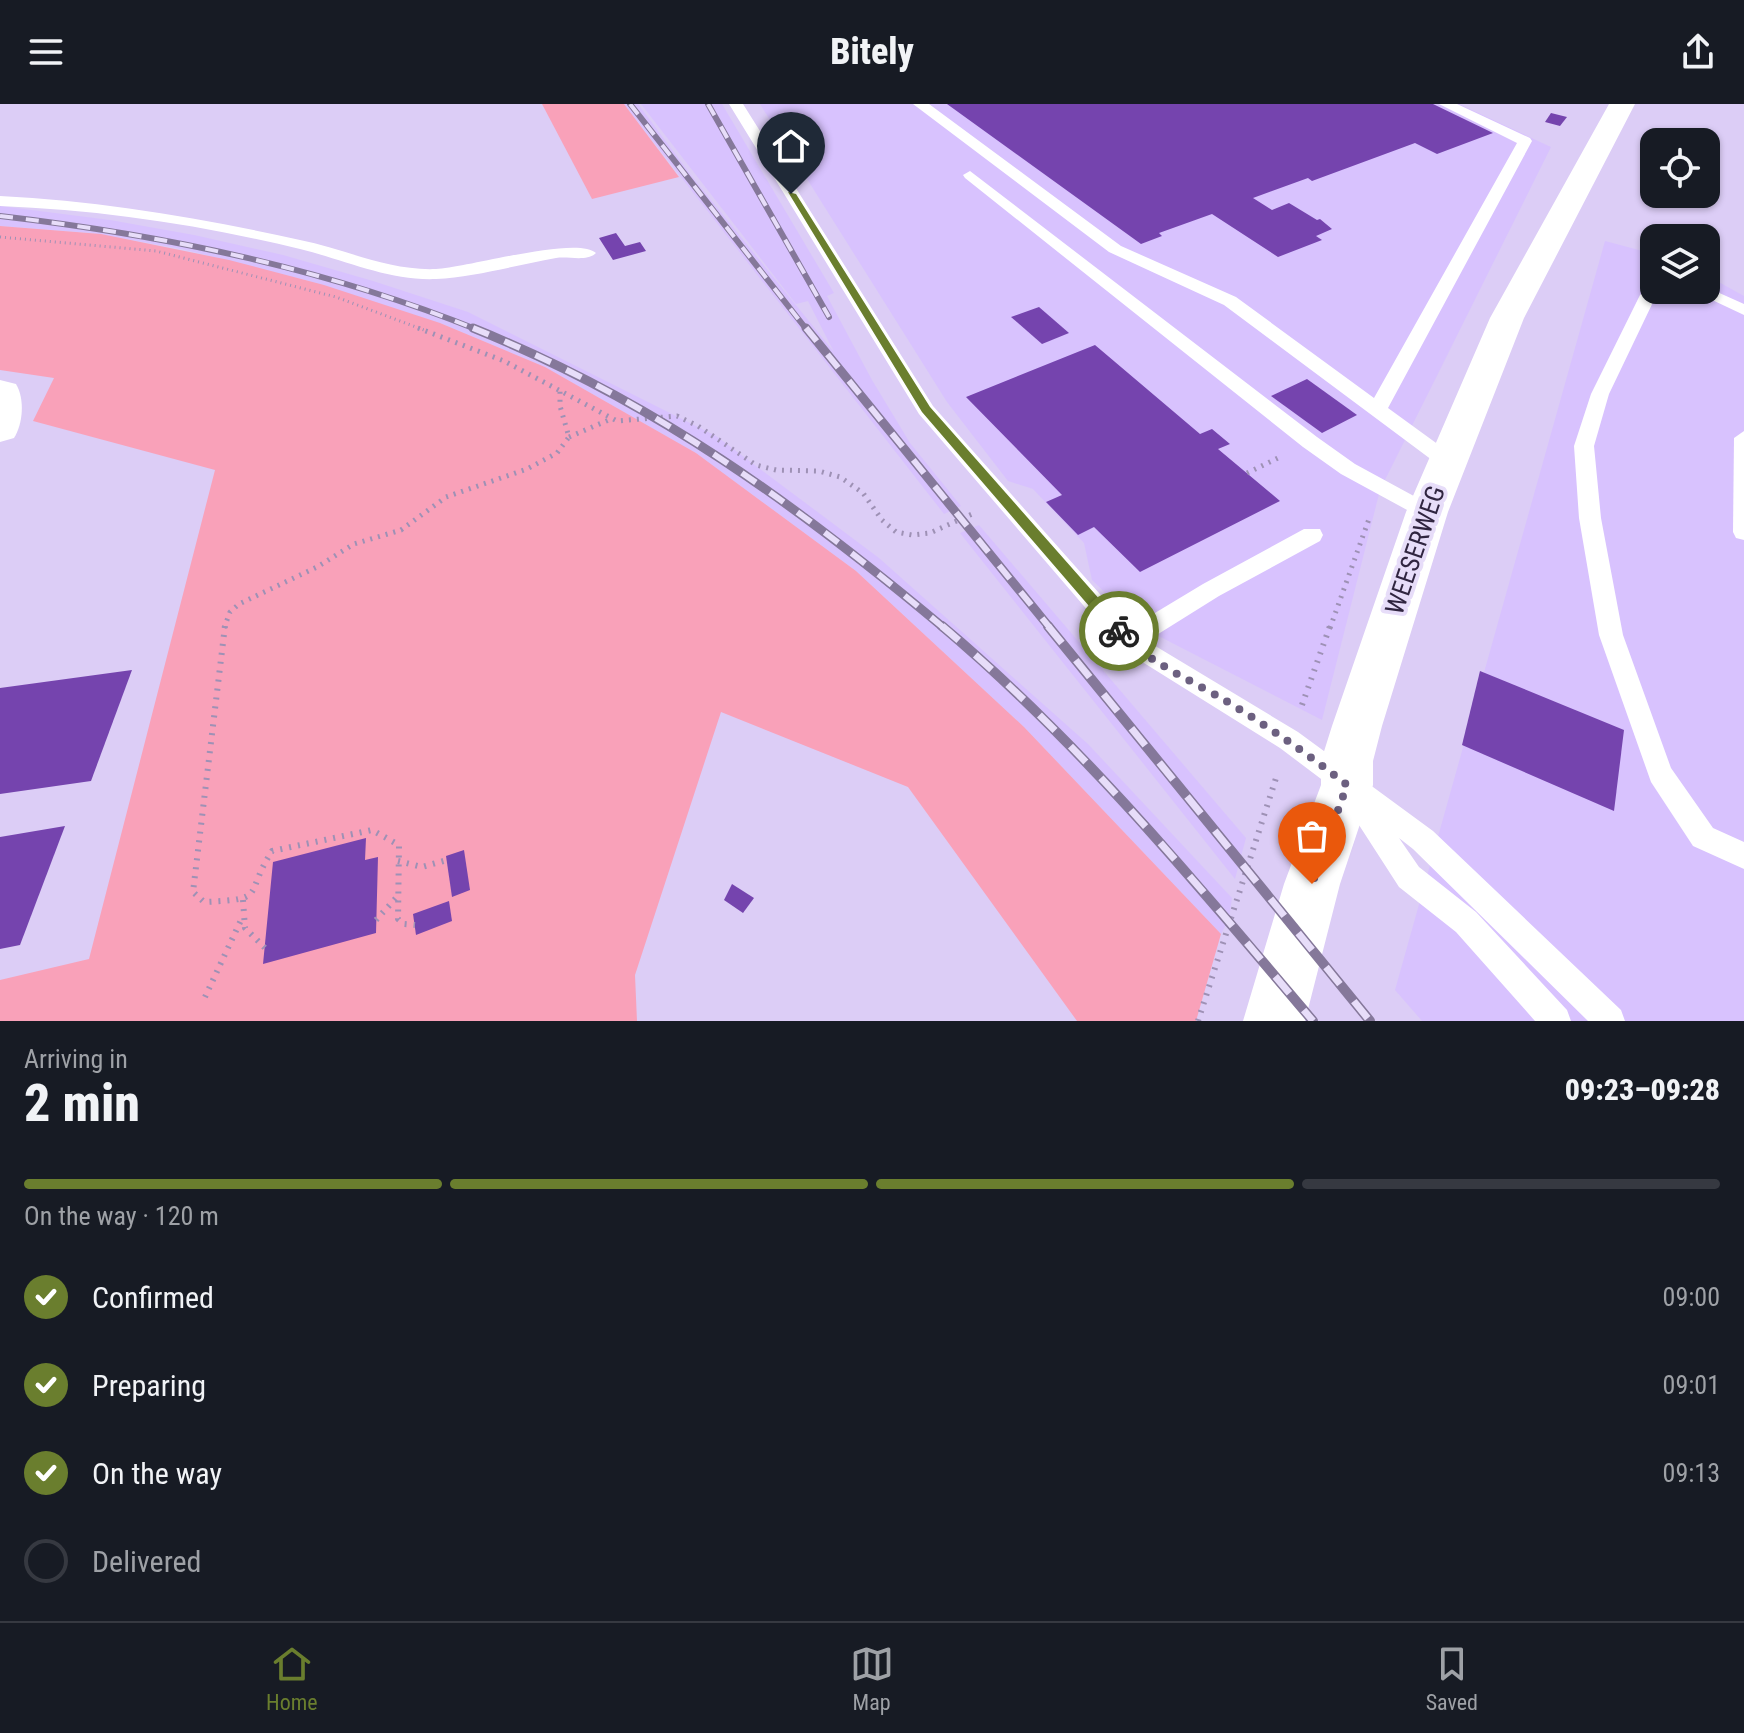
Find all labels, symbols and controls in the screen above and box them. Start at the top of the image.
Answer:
icon: menu [24,30,68,74]
icon: share [1676,30,1720,74]
text: Bitely [830,31,914,73]
pin [757,112,825,194]
icon: home [769,124,813,168]
map controls [1640,128,1720,304]
button: locate [1640,128,1720,208]
button: layers [1640,224,1720,304]
street label: WEESERWEG [1379,482,1451,618]
courier [1079,591,1159,671]
icon: bike [1097,609,1141,653]
pin [1278,802,1346,884]
icon: bag [1290,814,1334,858]
text: Arriving in [24,1044,128,1074]
text: 09:23–09:28 [1565,1072,1720,1107]
text: 2 min [24,1073,140,1134]
text: On the way · 120 m [24,1201,219,1231]
icon: check [24,1275,68,1319]
text: Confirmed [92,1280,214,1315]
text: 09:00 [1663,1282,1720,1312]
icon: check [24,1363,68,1407]
text: Preparing [92,1368,206,1403]
text: 09:01 [1663,1370,1720,1400]
icon: check [24,1451,68,1495]
text: On the way [92,1456,222,1491]
text: 09:13 [1663,1458,1720,1488]
text: Delivered [92,1544,201,1579]
tab: Home [266,1642,318,1715]
tab: Map [850,1642,894,1715]
tab: Saved [1426,1642,1478,1715]

